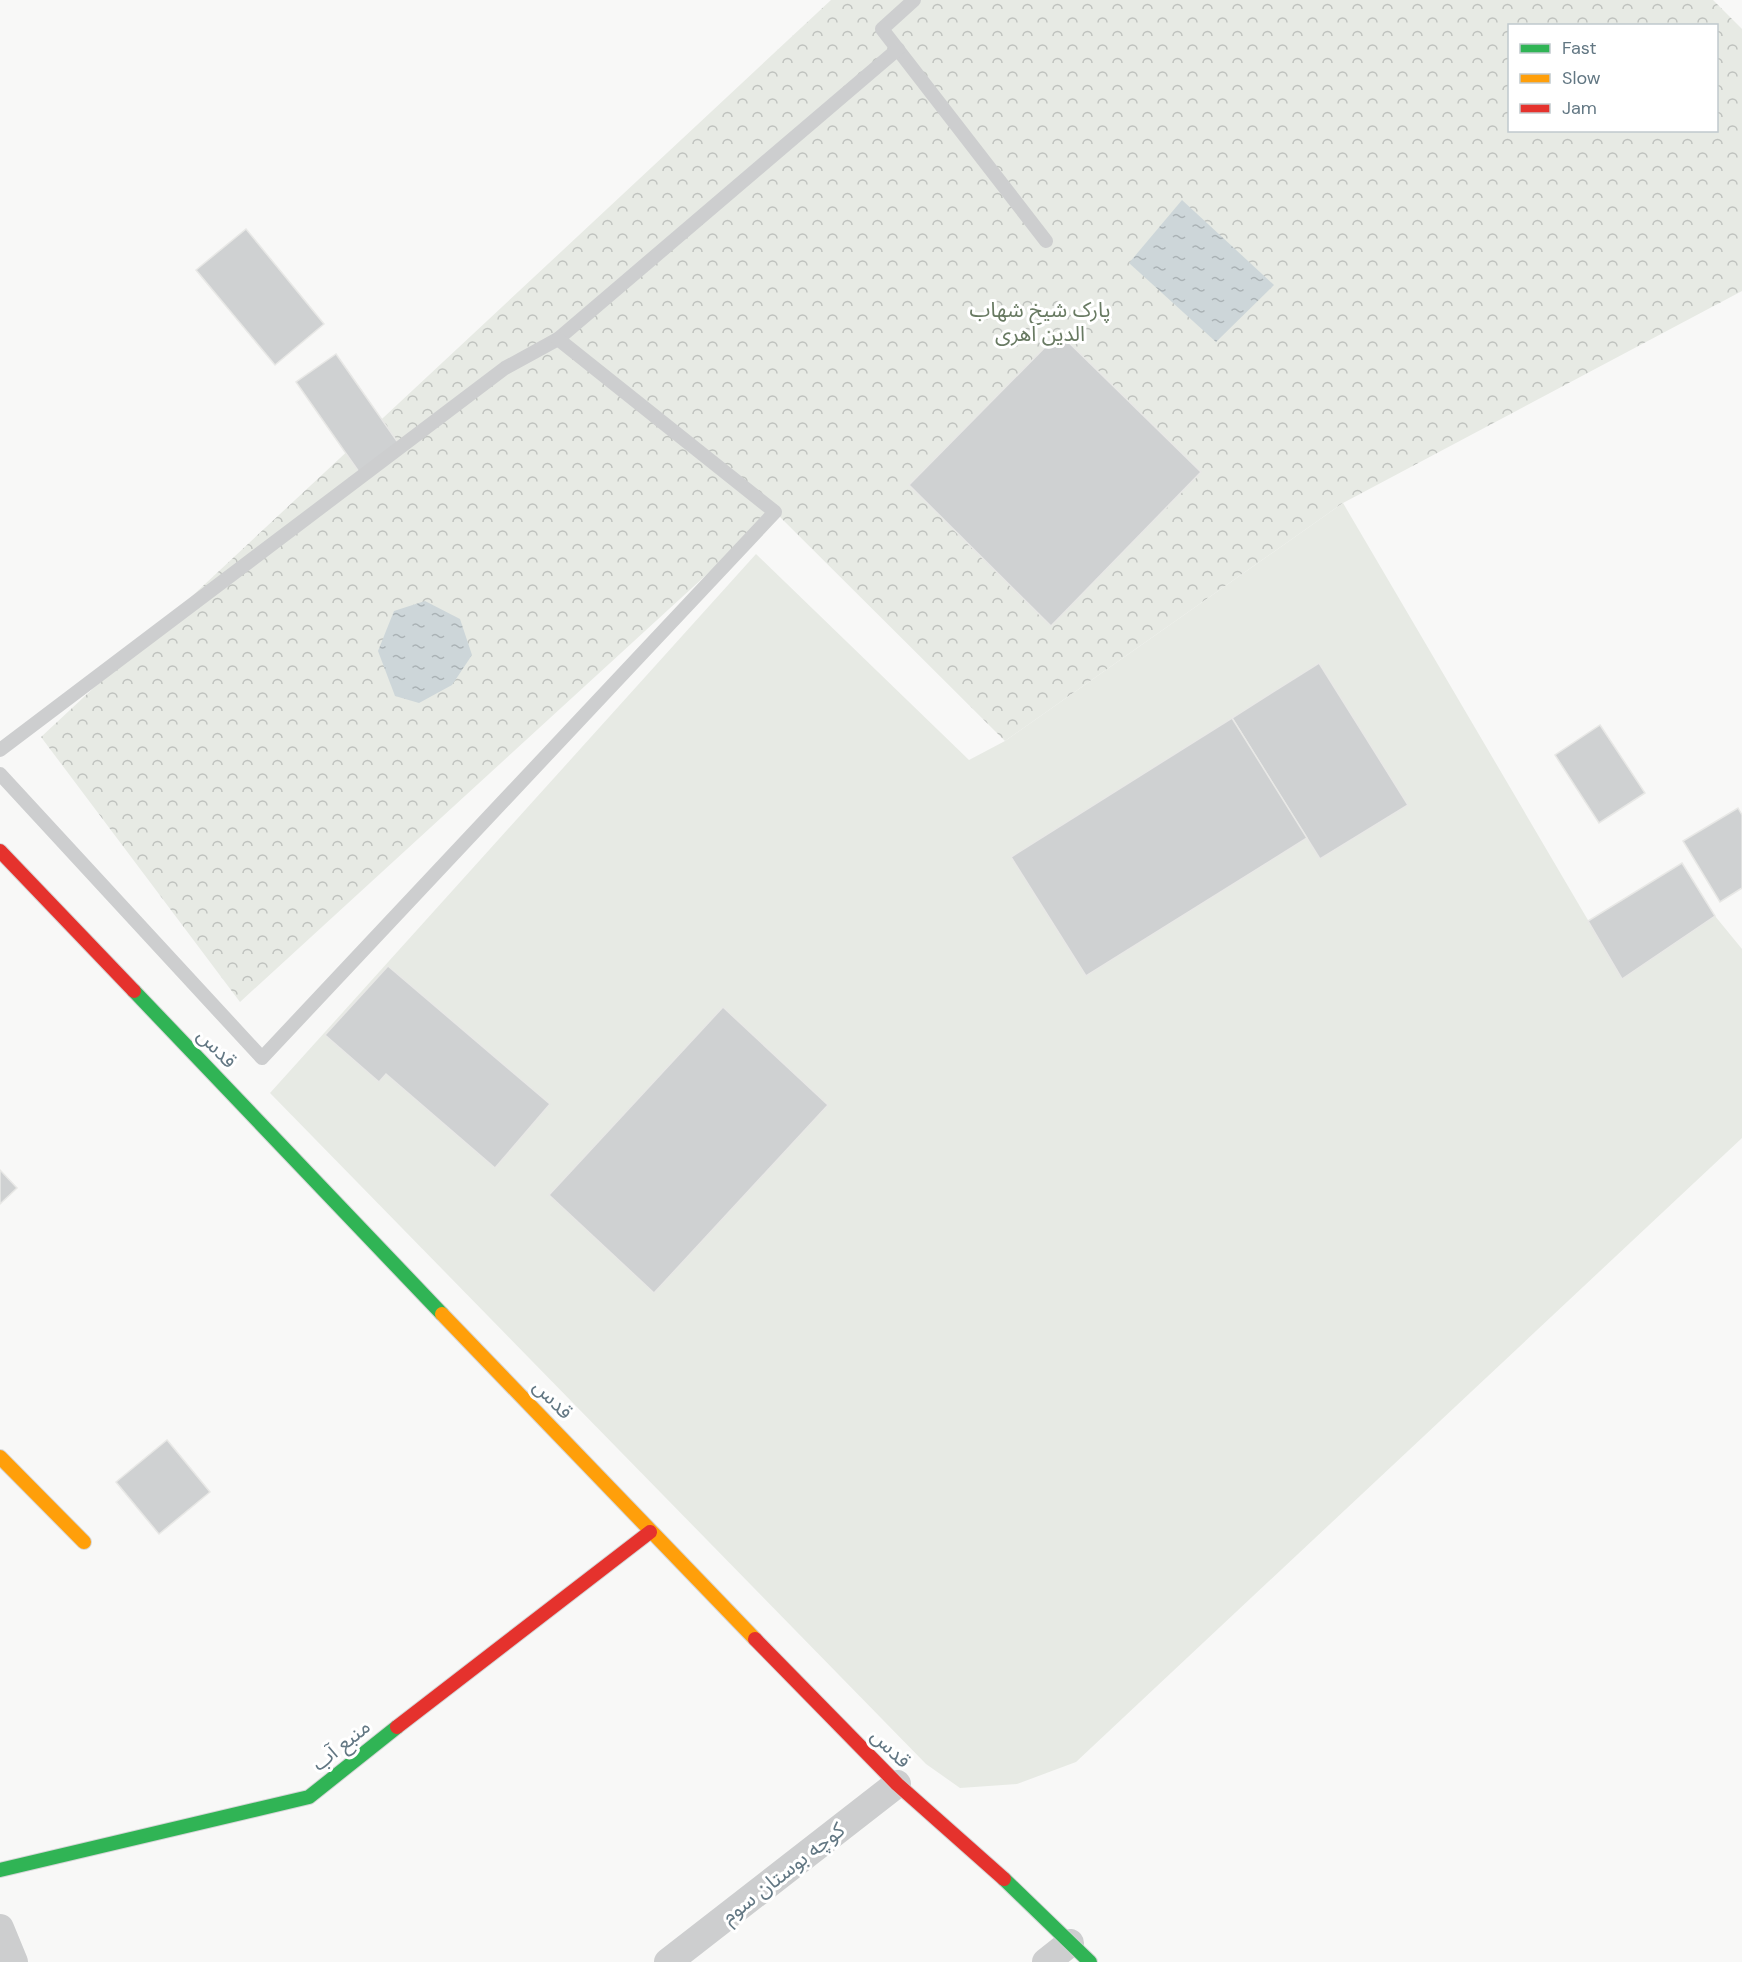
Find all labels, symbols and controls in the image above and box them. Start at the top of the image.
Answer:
legend [1508,24,1718,132]
text: Fast [1562,36,1597,60]
text: Slow [1562,66,1601,90]
text: Jam [1562,96,1597,120]
park label: پارک شیخ شهاب الدین اهری [970,296,1110,348]
street label: قدس [191,1022,243,1074]
street label: قدس [527,1373,579,1425]
street label: منبع آب [306,1713,377,1778]
street label: قدس [865,1722,917,1774]
street label: کوچه بوستان سوم [716,1816,852,1932]

